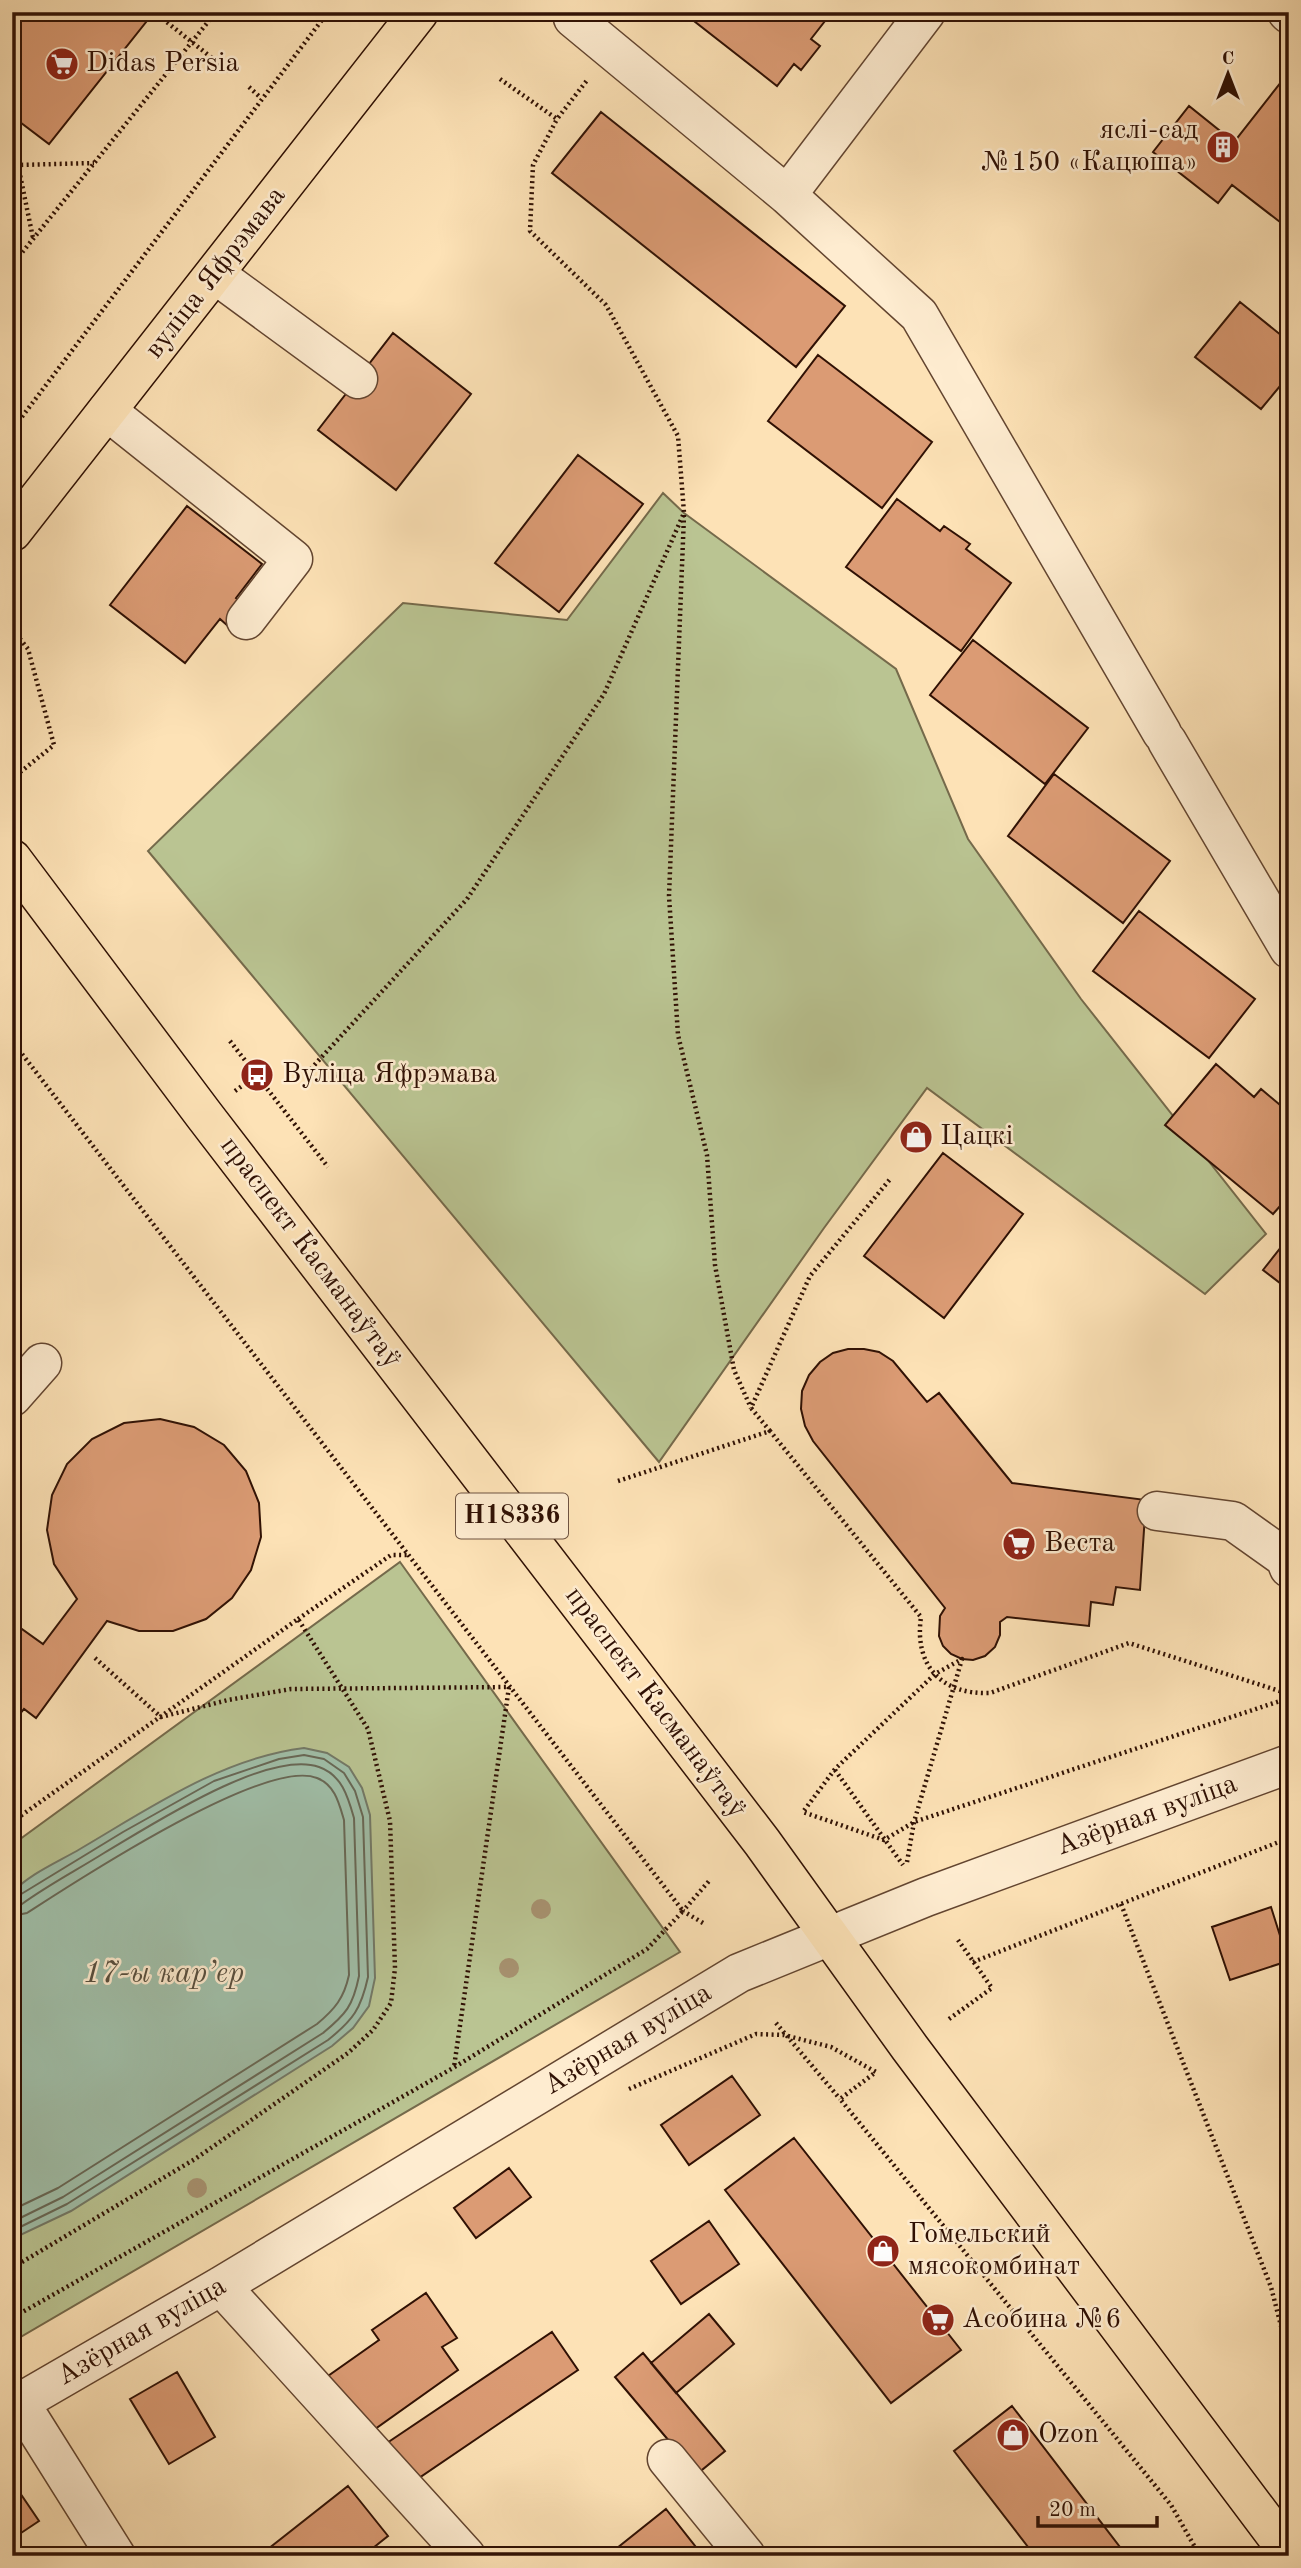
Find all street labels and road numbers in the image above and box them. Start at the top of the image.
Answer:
street label: вуліца Яфрэмава [141,182,292,364]
street label: праспект Касманаўтаў [214,1132,406,1374]
road number: Н18336 [456,1494,568,1539]
street label: праспект Касманаўтаў [559,1582,751,1824]
street label: Азёрная вуліца [1053,1770,1241,1862]
street label: Азёрная вуліца [539,1979,717,2101]
street label: Азёрная вуліца [53,2272,231,2392]

